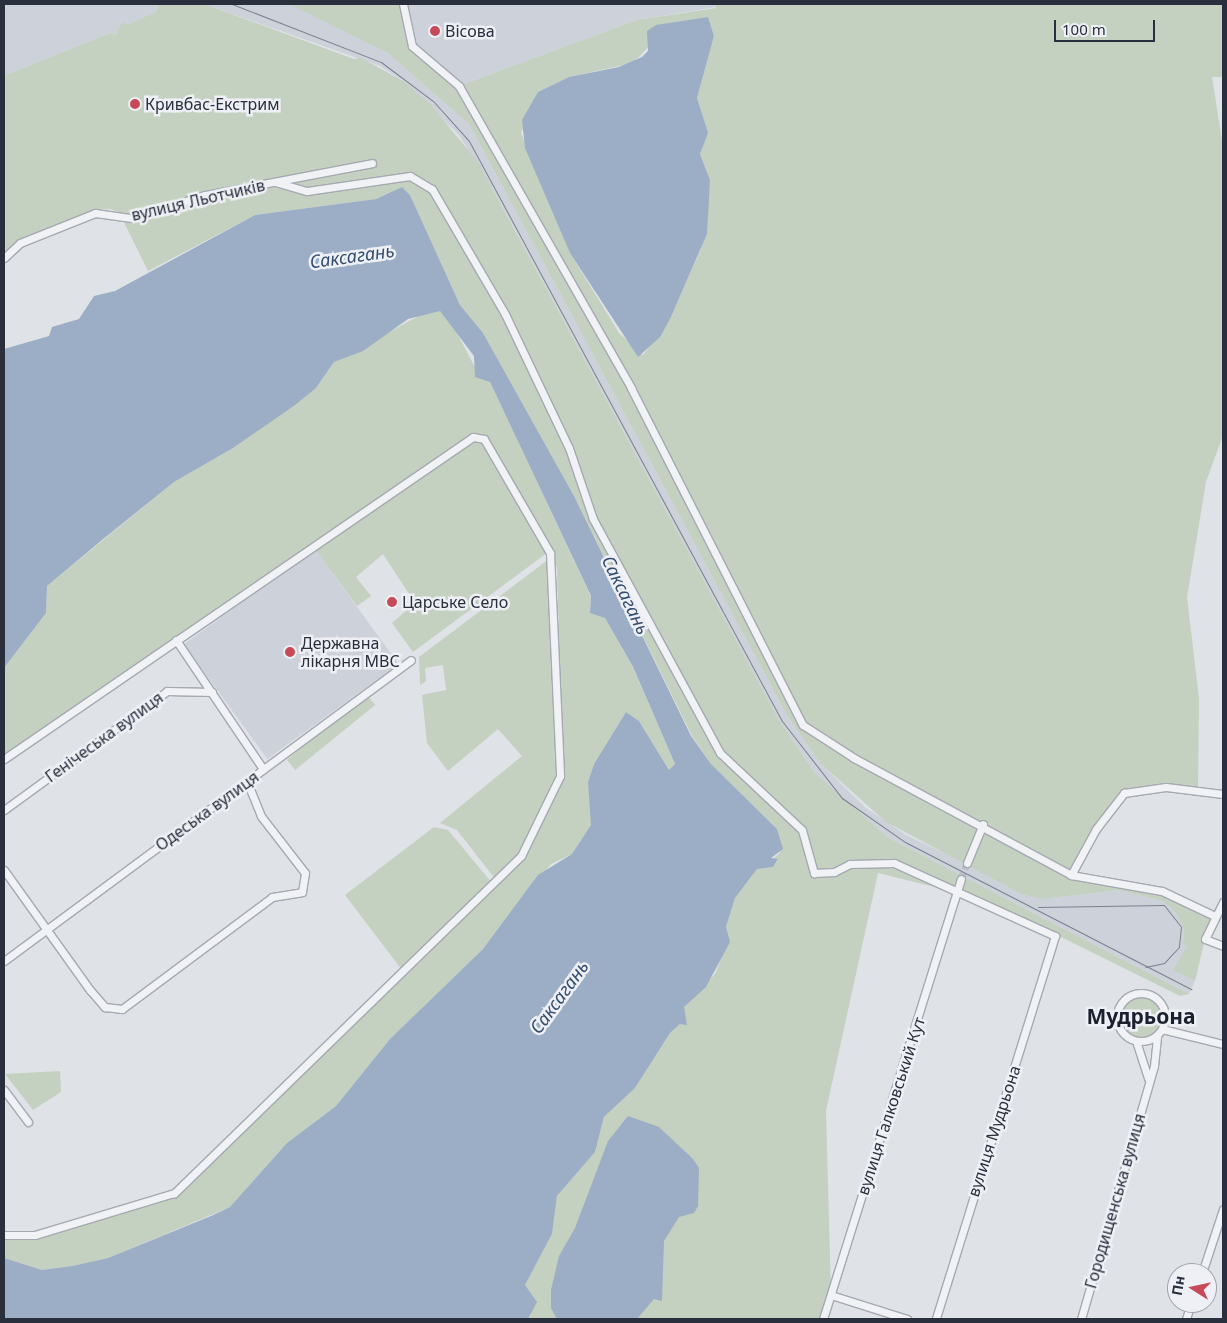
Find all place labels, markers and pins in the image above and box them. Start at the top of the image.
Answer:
place label: Вісова [445,21,495,41]
marker: Вісова [429,25,441,37]
place label: Кривбас-Екстрим [145,94,280,114]
marker: Кривбас-Екстрим [129,98,141,110]
place label: Царське Село [402,592,508,612]
marker: Царське Село [386,596,398,608]
place label: Державна лікарня МВС [301,633,400,671]
marker: Державна лікарня МВС [283,645,297,659]

